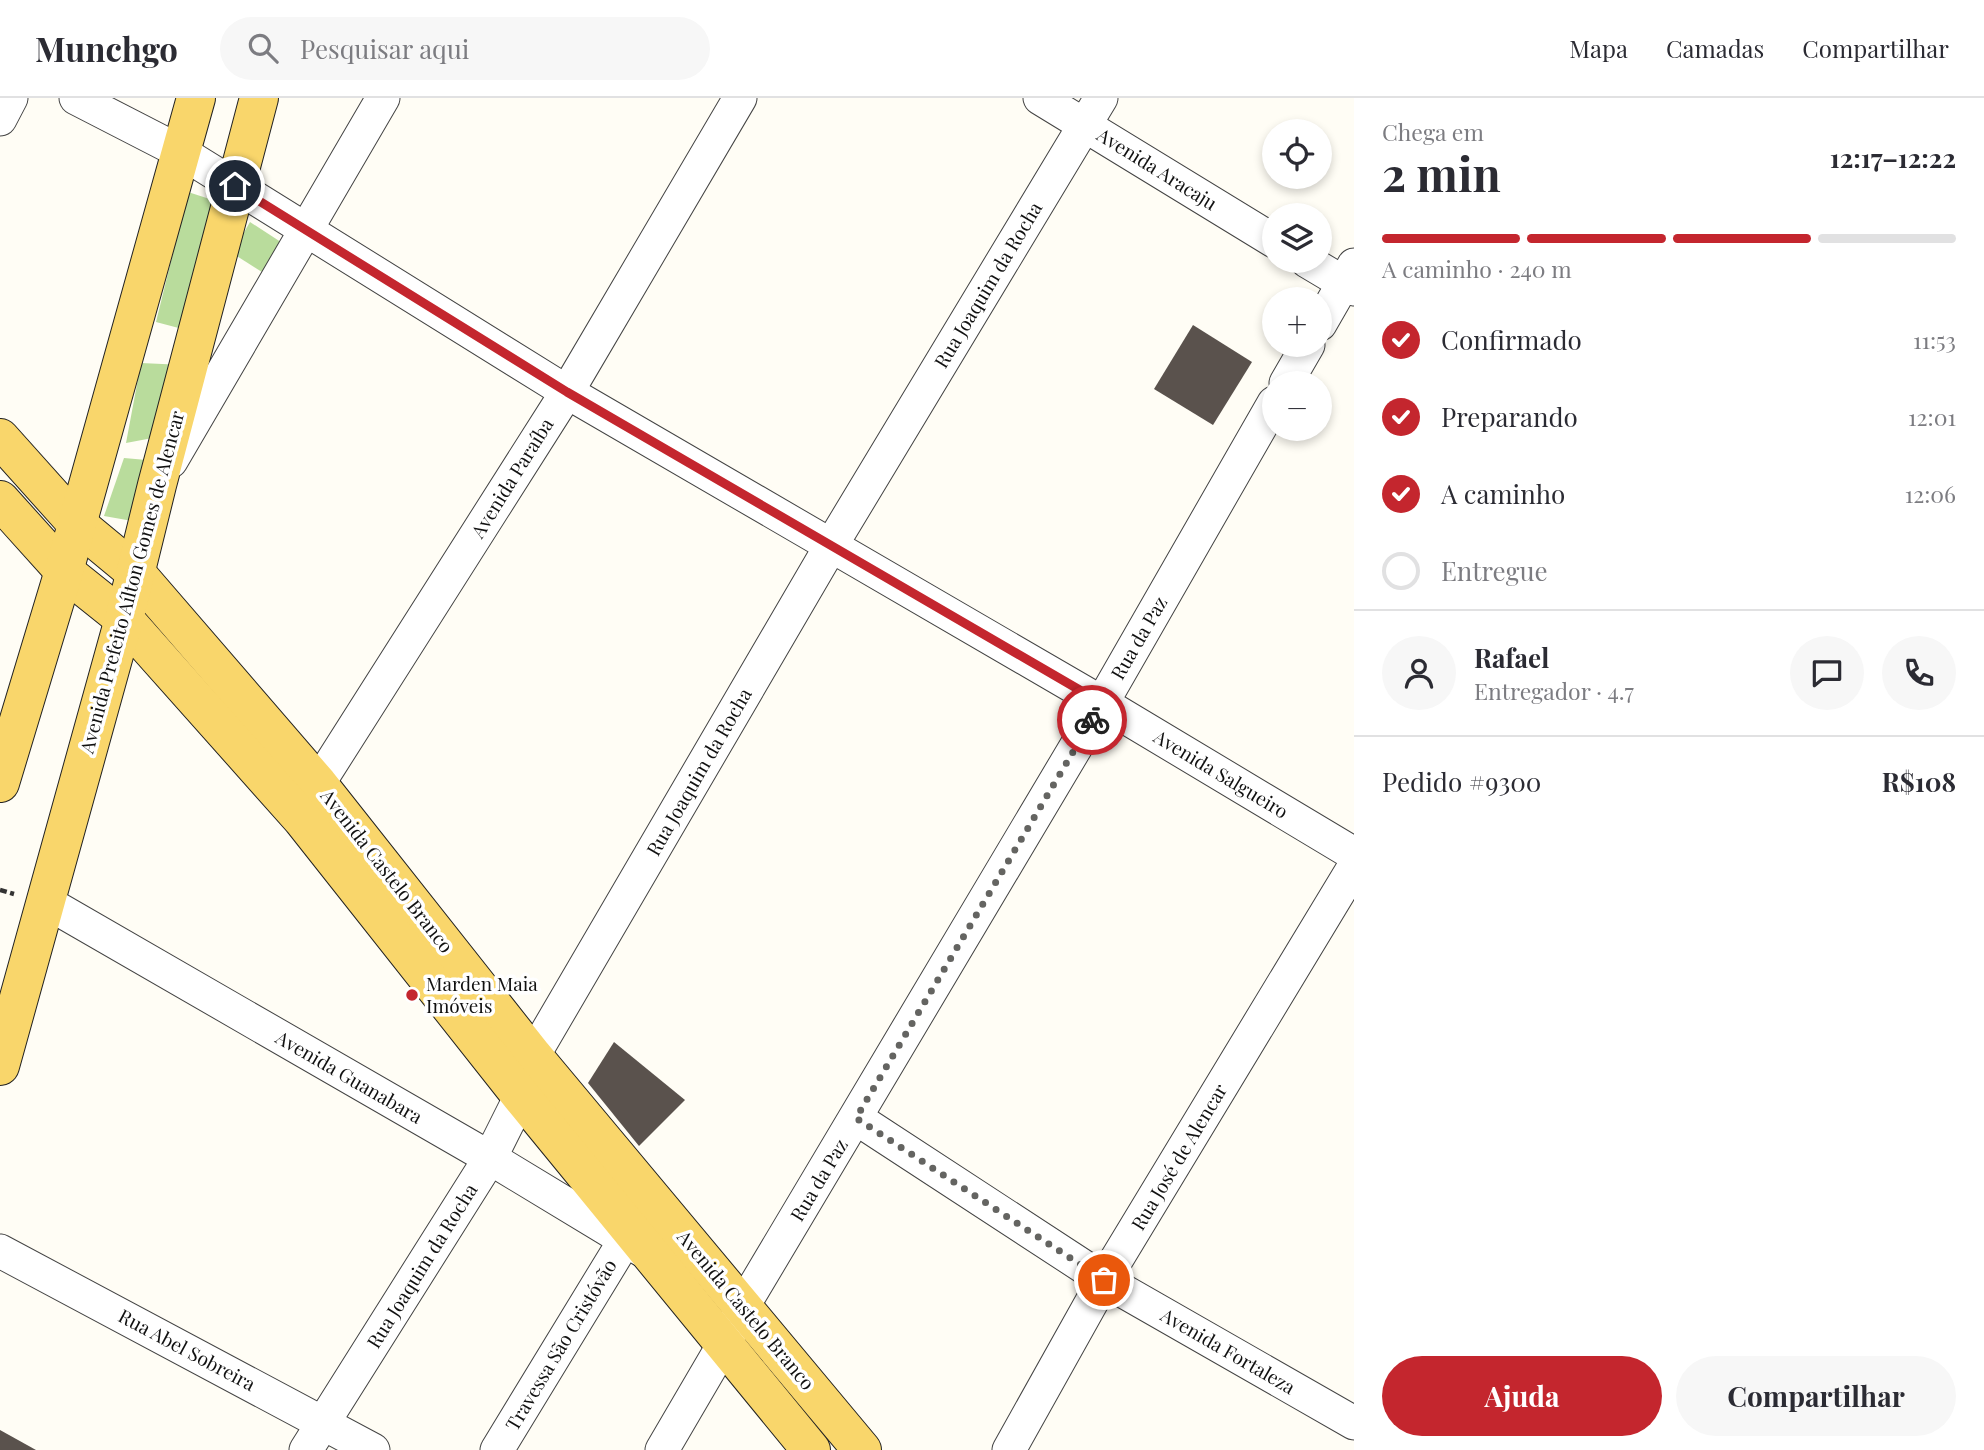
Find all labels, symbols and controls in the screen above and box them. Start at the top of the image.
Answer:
search box [220,17,710,80]
text: Munchgo [35,26,178,70]
icon: search [244,29,282,67]
text: Pesquisar aqui [300,31,469,66]
text: Mapa [1569,32,1628,64]
text: Camadas [1666,32,1764,64]
text: Compartilhar [1802,32,1949,64]
text: Chega em [1382,116,1484,147]
map controls [1262,119,1332,441]
button: locate [1262,119,1332,189]
street label: Avenida Aracaju [1092,120,1222,215]
text: 12:17–12:22 [1830,140,1956,175]
text: 2 min [1382,142,1501,204]
pin [205,156,265,216]
icon: home [216,167,254,205]
street label: Rua Joaquim da Rocha [927,196,1047,372]
button: layers [1262,203,1332,273]
text: A caminho · 240 m [1382,253,1572,284]
button: + [1262,287,1332,357]
icon: check [1382,321,1420,359]
text: Confirmado [1441,322,1582,357]
text: 11:53 [1913,324,1956,355]
button: − [1262,371,1332,441]
icon: check [1382,398,1420,436]
text: Preparando [1441,399,1578,434]
text: 12:01 [1908,401,1956,432]
street label: Avenida Prefeito Aílton Gomes de Alencar [72,407,189,757]
street label: Avenida Paraíba [463,412,559,543]
icon: check [1382,475,1420,513]
text: A caminho [1441,476,1565,511]
text: 12:06 [1905,478,1956,509]
text: Entregue [1441,553,1548,588]
street label: Rua da Paz [1104,591,1172,684]
button: person [1382,636,1456,710]
button: chat [1790,636,1864,710]
button: phone [1882,636,1956,710]
text: Rafael [1474,640,1549,675]
text: Entregador · 4.7 [1474,675,1634,706]
street label: Rua Joaquim da Rocha [639,682,757,860]
courier [1057,685,1127,755]
icon: bike [1073,701,1111,739]
street label: Avenida Salgueiro [1149,722,1294,824]
text: Pedido #9300 [1382,764,1541,799]
text: R$108 [1882,764,1956,799]
street label: Avenida Castelo Branco [315,782,460,958]
place label: Marden Maia Imóveis [426,970,538,1018]
marker: Marden Maia Imóveis [404,987,420,1003]
street label: Avenida Guanabara [271,1023,428,1129]
street label: Rua José de Alencar [1124,1078,1232,1235]
street label: Rua da Paz [783,1133,853,1226]
street label: Rua Joaquim da Rocha [360,1178,483,1353]
street label: Avenida Castelo Branco [672,1223,821,1395]
pin [1074,1250,1134,1310]
street label: Travessa São Cristóvão [499,1254,622,1435]
icon: bag [1085,1261,1123,1299]
street label: Avenida Fortaleza [1156,1301,1301,1400]
street label: Rua Abel Sobreira [114,1302,261,1396]
button: Ajuda [1382,1356,1662,1436]
button: Compartilhar [1676,1356,1956,1436]

